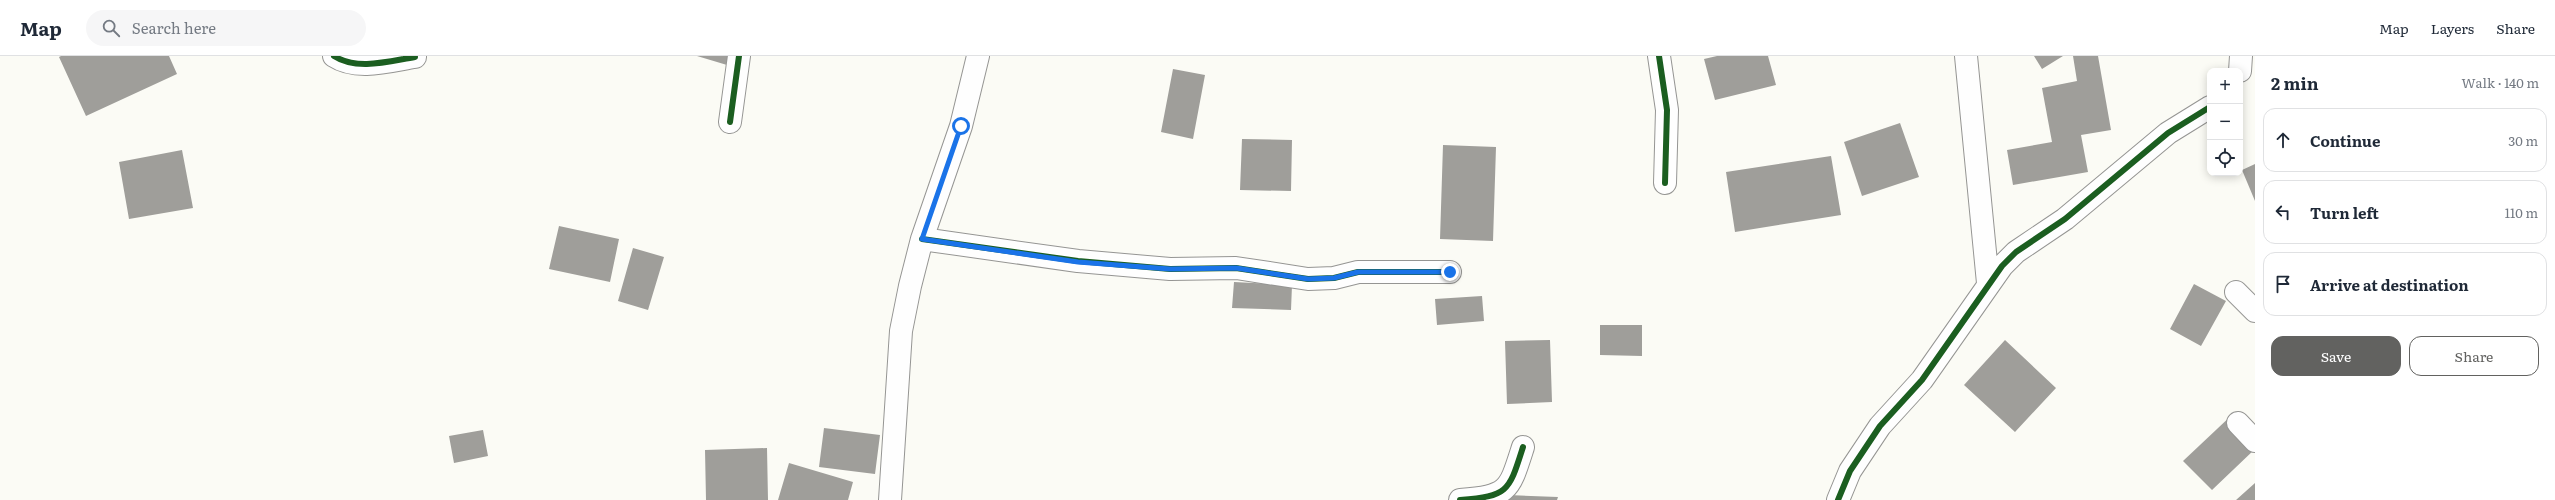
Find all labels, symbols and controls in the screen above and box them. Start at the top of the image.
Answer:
search box [86,10,366,46]
text: Map [20,14,62,42]
text: Search here [132,16,216,39]
icon: search [100,17,122,39]
text: Map [2379,18,2409,38]
text: Layers [2431,18,2474,38]
text: Share [2496,18,2535,38]
map controls [2207,68,2243,176]
button: + [2207,68,2243,104]
text: 2 min [2271,70,2319,95]
text: Walk · 140 m [2462,73,2539,92]
button: − [2207,104,2243,140]
route start [952,117,970,135]
icon: ahead [2272,129,2294,151]
text: Continue [2310,129,2380,152]
text: 30 m [2508,131,2538,150]
button: locate [2207,140,2243,176]
icon: left [2272,201,2294,223]
text: Turn left [2310,201,2379,224]
text: 110 m [2505,203,2538,222]
route end [1441,263,1459,281]
icon: arrive [2272,273,2294,295]
text: Arrive at destination [2310,273,2469,296]
button: Save [2271,336,2401,376]
button: Share [2409,336,2539,376]

